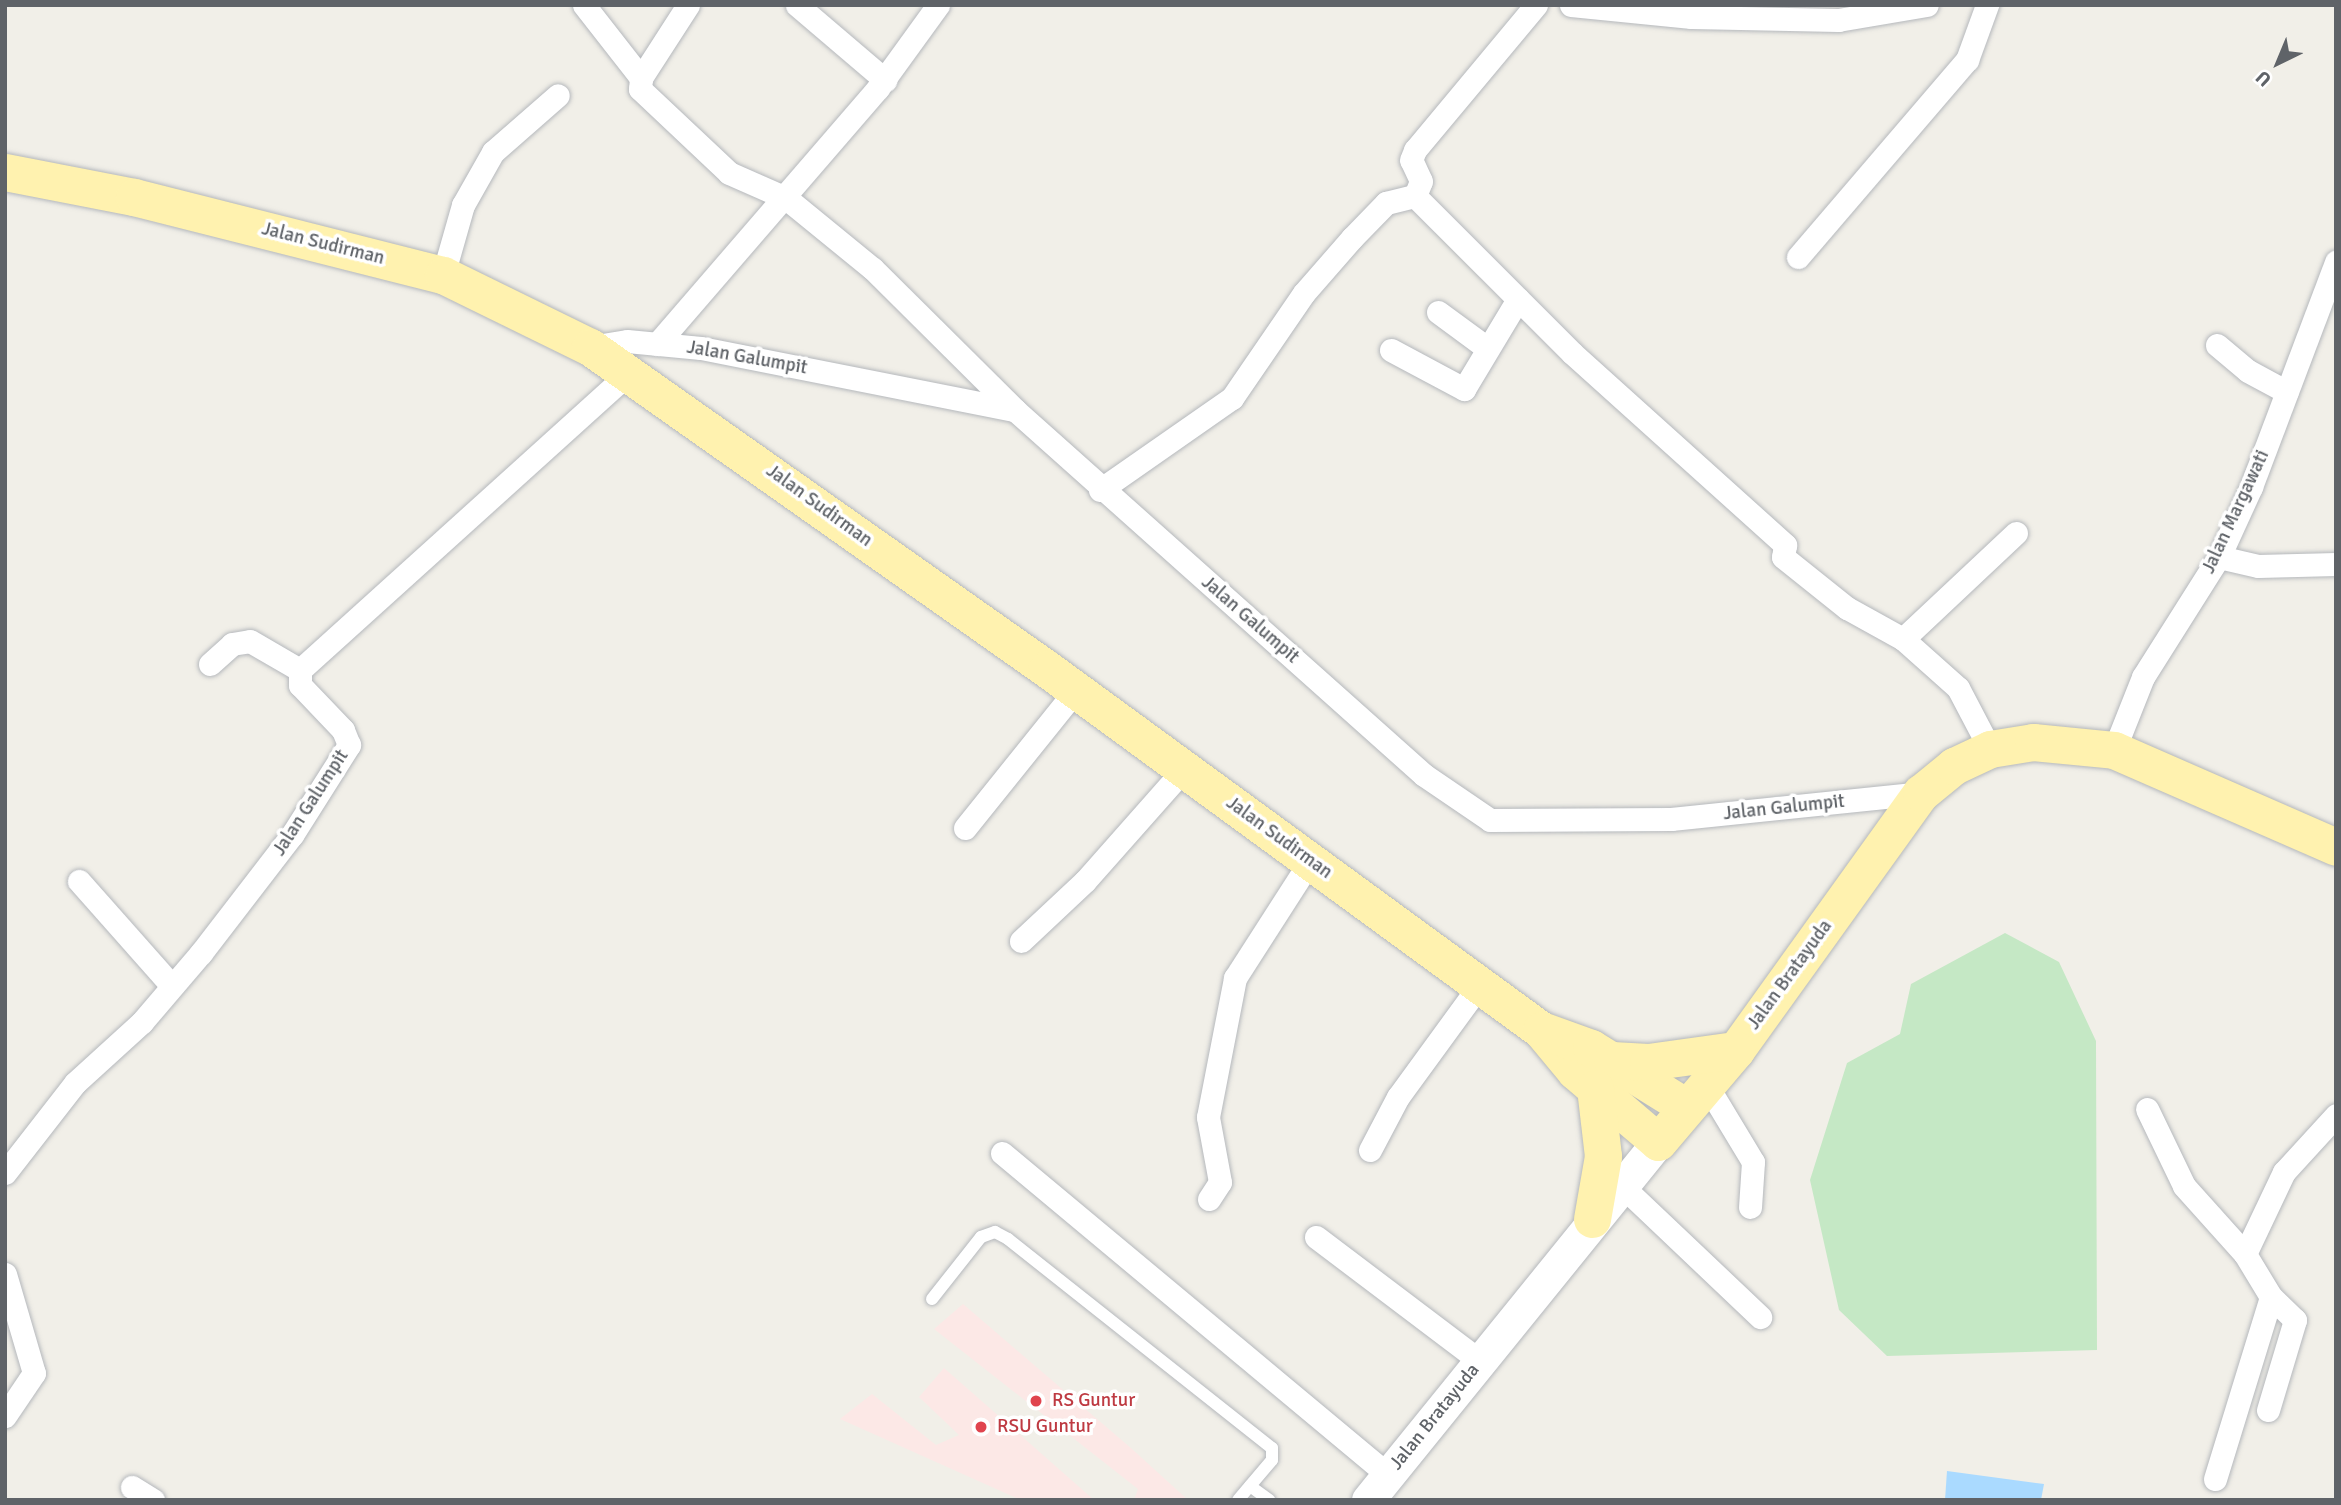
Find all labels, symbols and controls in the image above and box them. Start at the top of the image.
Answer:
north arrow [2243,28,2313,98]
text: U [2251,65,2277,92]
street label: Jalan Sudirman [259,218,387,270]
street label: Jalan Galumpit [685,336,809,380]
street label: Jalan Margawati [2197,447,2275,577]
street label: Jalan Sudirman [761,460,877,552]
street label: Jalan Galumpit [1196,571,1304,669]
street label: Jalan Galumpit [268,746,354,860]
street label: Jalan Galumpit [1722,790,1846,826]
street label: Jalan Sudirman [1221,792,1337,884]
street label: Jalan Bratayuda [1743,916,1837,1034]
street label: Jalan Bratayuda [1385,1359,1485,1475]
place label: RS Guntur [1052,1390,1135,1412]
marker: RS Guntur [1026,1391,1046,1411]
place label: RSU Guntur [997,1416,1093,1438]
marker: RSU Guntur [971,1417,991,1437]

